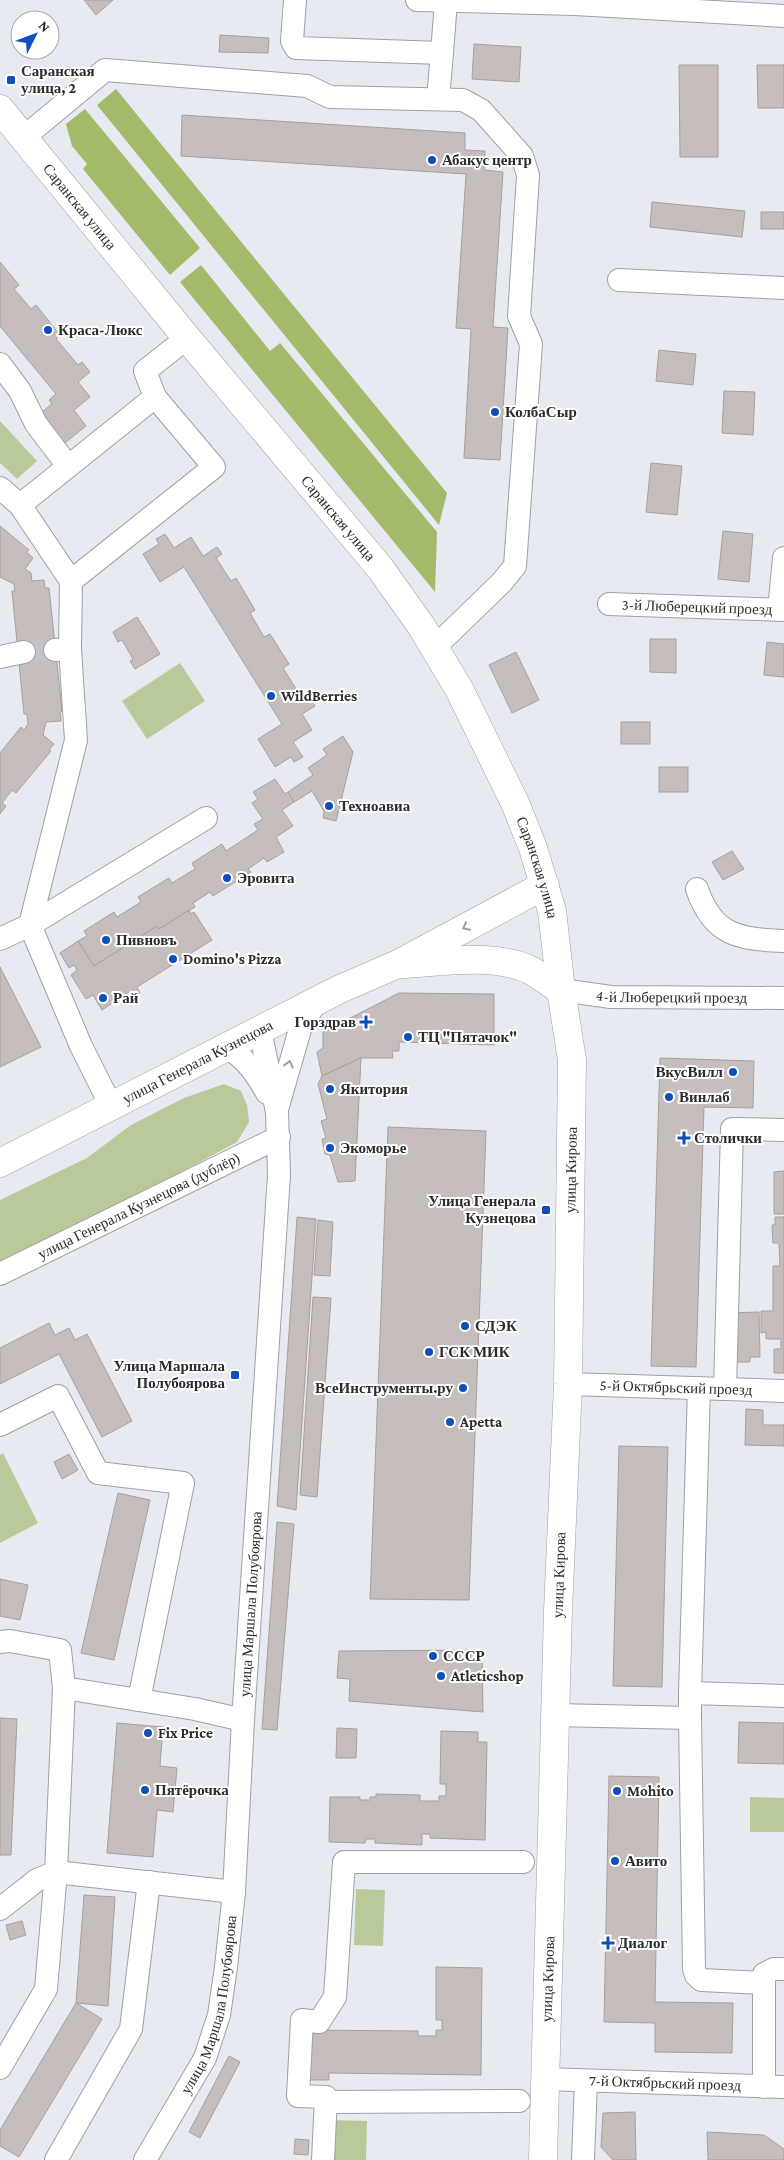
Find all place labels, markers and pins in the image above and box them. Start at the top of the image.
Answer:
place label: Саранская улица, 2 [21,63,95,96]
marker: Саранская улица, 2 [5,74,17,86]
place label: Абакус центр [442,152,532,168]
marker: Абакус центр [426,154,438,166]
place label: Краса-Люкс [58,322,143,338]
marker: Краса-Люкс [42,324,54,336]
place label: КолбаСыр [505,404,577,420]
marker: КолбаСыр [489,406,501,418]
place label: WildBerries [280,688,357,704]
marker: WildBerries [265,690,277,702]
place label: Техноавиа [339,798,411,814]
marker: Техноавиа [323,800,335,812]
place label: Эровита [237,870,295,886]
marker: Эровита [221,872,233,884]
place label: Пивновъ [116,932,177,948]
marker: Пивновъ [100,934,112,946]
place label: Domino's Pizza [183,951,282,967]
marker: Domino's Pizza [167,953,179,965]
place label: Рай [113,990,139,1006]
marker: Рай [97,992,109,1004]
place label: Горздрав [294,1014,356,1030]
marker: Горздрав [360,1016,372,1028]
place label: ТЦ "Пятачок" [418,1029,517,1045]
marker: ТЦ "Пятачок" [402,1031,414,1043]
place label: ВкусВилл [655,1064,724,1080]
marker: ВкусВилл [727,1066,739,1078]
place label: Якитория [340,1081,408,1097]
marker: Якитория [324,1083,336,1095]
place label: Винлаб [679,1089,730,1105]
marker: Винлаб [663,1091,675,1103]
place label: Столички [694,1130,762,1146]
marker: Столички [678,1132,690,1144]
place label: Экоморье [340,1140,407,1156]
marker: Экоморье [324,1142,336,1154]
place label: Улица Генерала Кузнецова [428,1193,536,1226]
marker: Улица Генерала Кузнецова [540,1204,552,1216]
place label: СДЭК [475,1318,517,1334]
marker: СДЭК [459,1320,471,1332]
place label: ГСК МИК [439,1344,510,1360]
marker: ГСК МИК [423,1346,435,1358]
place label: Улица Маршала Полубоярова [113,1358,225,1391]
marker: Улица Маршала Полубоярова [229,1369,241,1381]
place label: ВсеИнструменты.ру [315,1380,453,1396]
marker: ВсеИнструменты.ру [457,1382,469,1394]
place label: Apetta [459,1414,503,1430]
marker: Apetta [444,1416,456,1428]
place label: СССР [443,1648,485,1664]
marker: СССР [427,1650,439,1662]
place label: Atleticshop [450,1668,524,1684]
marker: Atleticshop [435,1670,447,1682]
place label: Fix Price [158,1725,213,1741]
marker: Fix Price [142,1727,154,1739]
place label: Пятёрочка [155,1782,229,1798]
place label: Mohito [627,1783,674,1799]
marker: Пятёрочка [139,1784,151,1796]
marker: Mohito [611,1785,623,1797]
place label: Авито [625,1853,667,1869]
marker: Авито [609,1855,621,1867]
place label: Диалог [618,1935,668,1951]
marker: Диалог [602,1937,614,1949]

